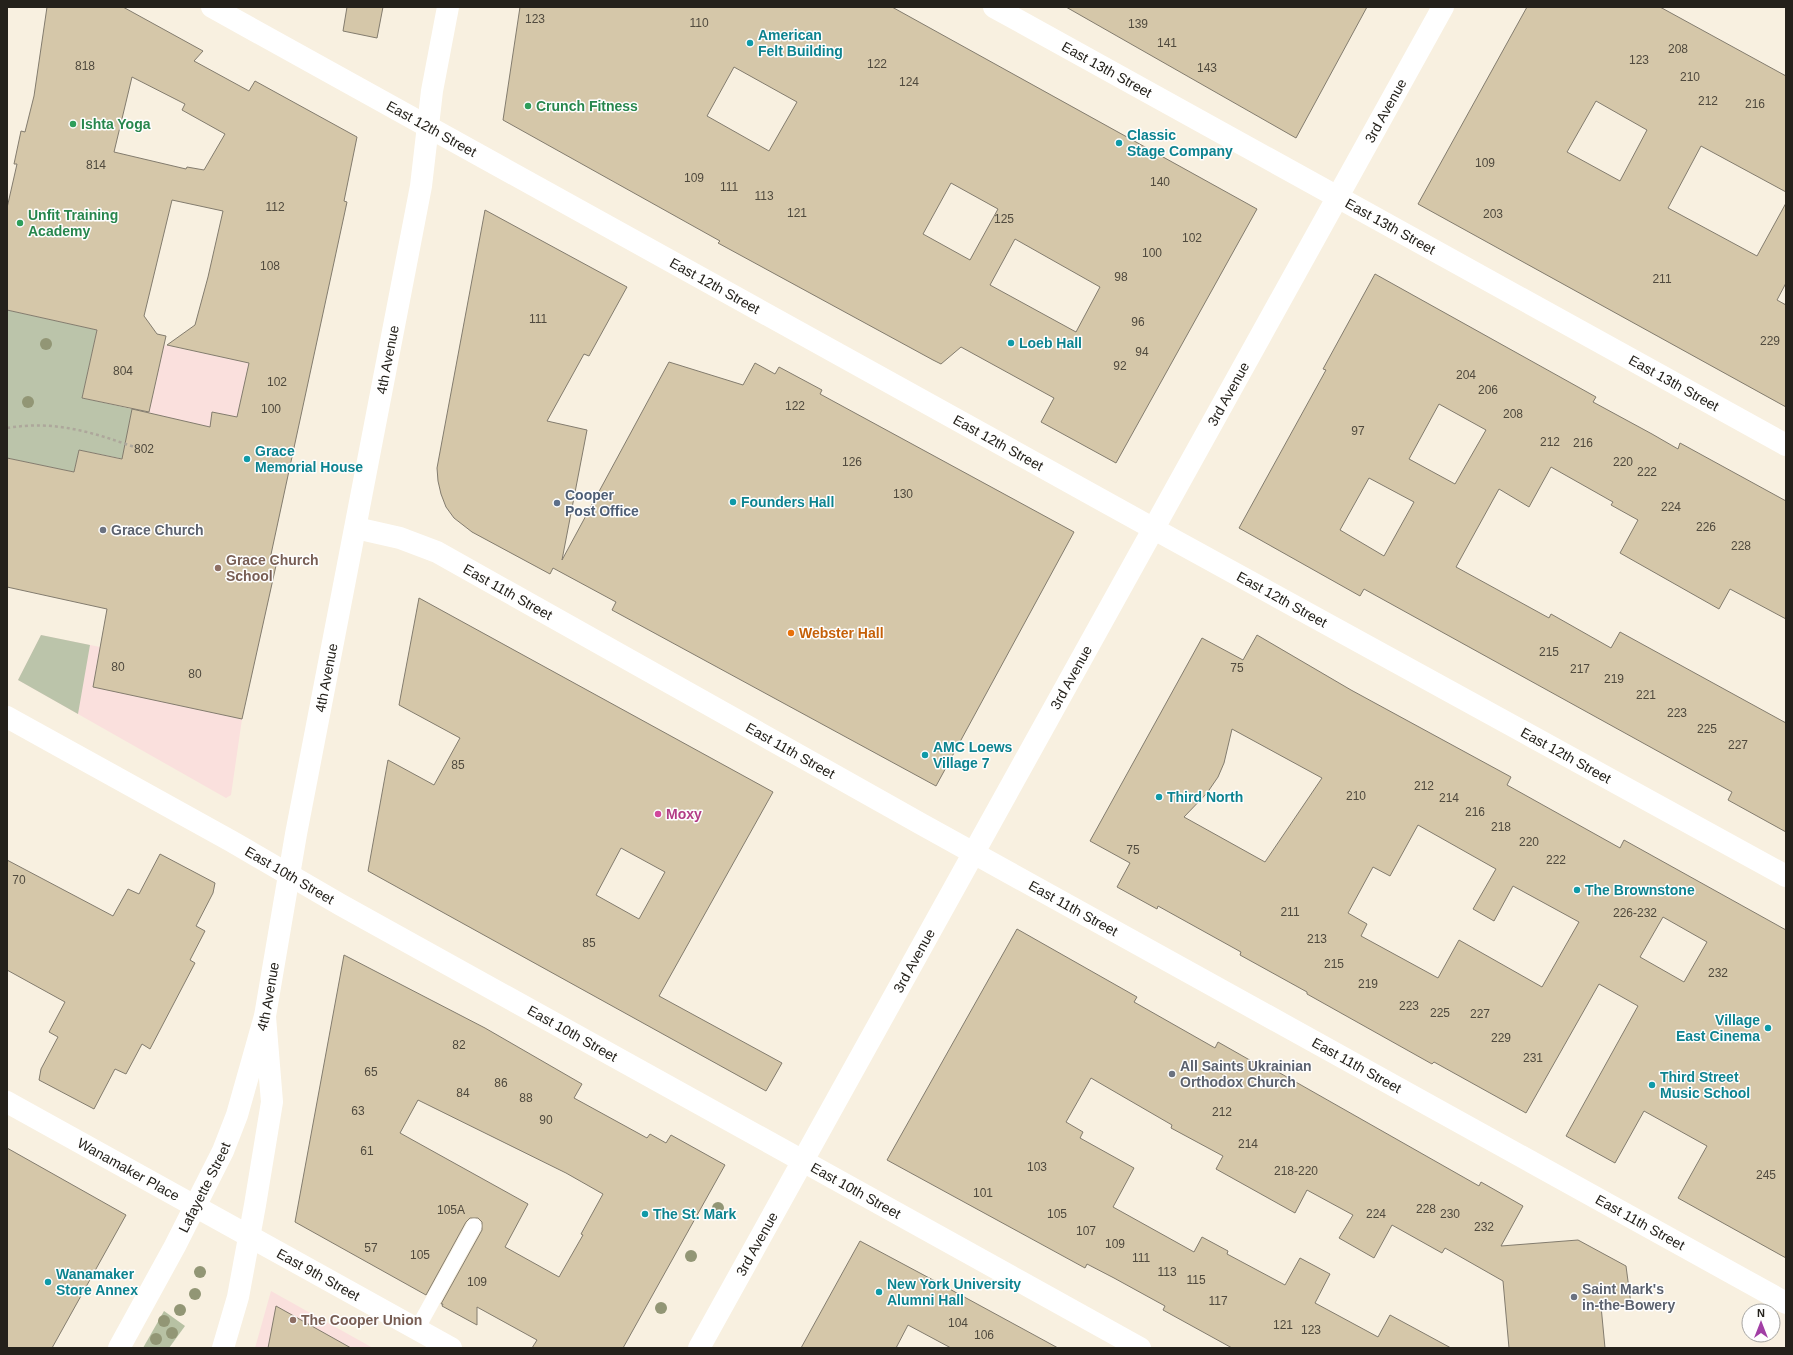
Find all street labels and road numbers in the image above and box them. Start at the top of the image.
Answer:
street label: East 13th Street [1059,38,1155,101]
street label: 3rd Avenue [1361,76,1410,145]
street label: East 12th Street [384,97,479,160]
street label: East 13th Street [1343,195,1438,258]
street label: East 12th Street [667,254,763,317]
street label: 4th Avenue [373,324,402,396]
street label: East 13th Street [1626,352,1722,414]
street label: 3rd Avenue [1204,359,1253,429]
street label: East 12th Street [951,411,1046,474]
street label: East 11th Street [461,561,555,623]
street label: East 12th Street [1234,568,1330,631]
street label: 4th Avenue [312,642,341,714]
street label: 3rd Avenue [1047,642,1095,712]
street label: East 11th Street [743,719,838,782]
street label: East 12th Street [1518,724,1614,786]
street label: East 10th Street [242,843,337,907]
street label: East 11th Street [1026,877,1121,939]
street label: 3rd Avenue [890,926,938,995]
street label: 4th Avenue [253,961,282,1033]
street label: East 10th Street [525,1002,620,1065]
street label: East 11th Street [1309,1034,1404,1096]
street label: Wanamaker Place [75,1135,182,1204]
street label: Lafayette Street [175,1140,234,1235]
street label: East 10th Street [808,1159,904,1222]
street label: East 11th Street [1593,1191,1688,1253]
street label: 3rd Avenue [733,1209,781,1279]
street label: East 9th Street [274,1245,363,1304]

